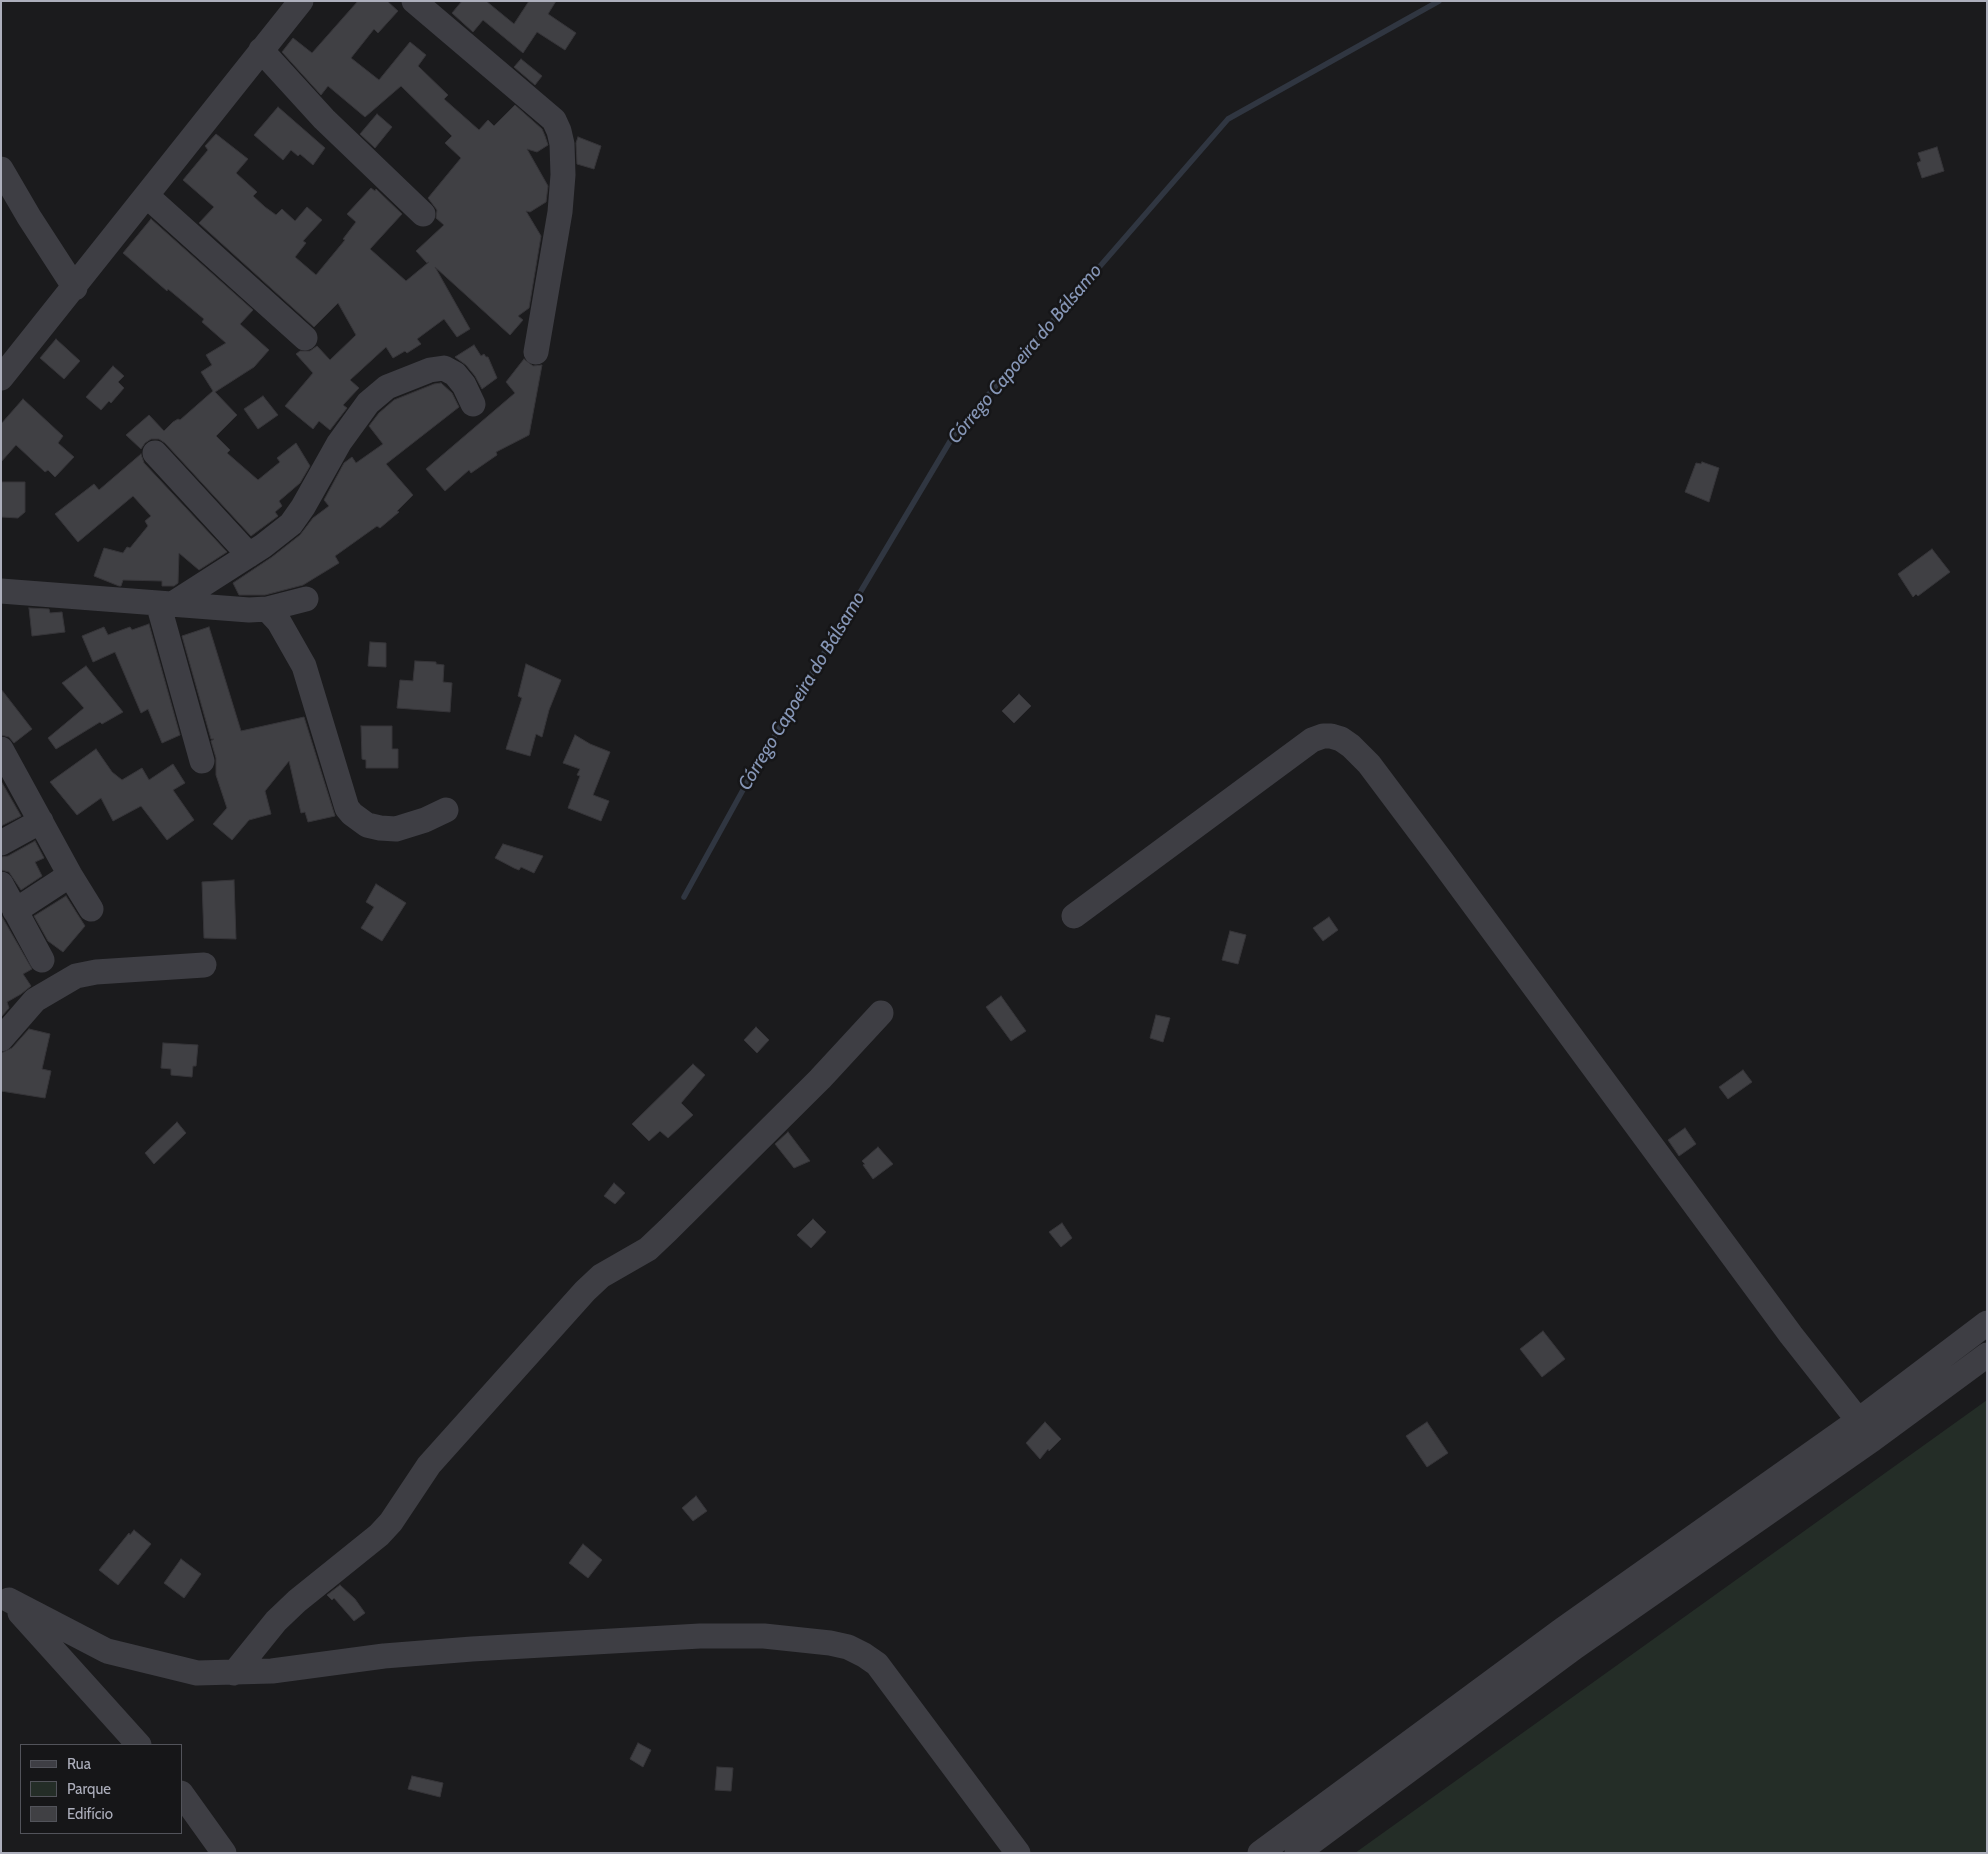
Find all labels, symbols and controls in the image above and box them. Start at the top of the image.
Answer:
water label: Córrego Capoeira do Bálsamo [943,260,1107,448]
water label: Córrego Capoeira do Bálsamo [734,588,870,794]
legend [20,1744,182,1834]
text: Rua [67,1755,91,1773]
text: Parque [67,1780,111,1798]
text: Edifício [67,1805,113,1823]

